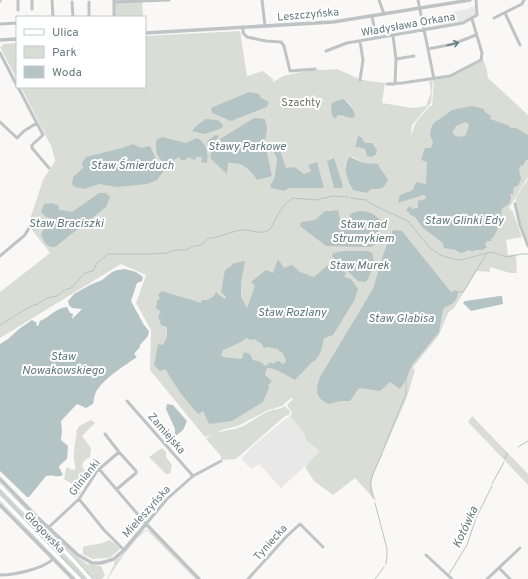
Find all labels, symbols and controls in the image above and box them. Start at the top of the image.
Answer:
street label: Leszczyńska [277,5,340,25]
street label: Władysława Orkana [360,10,457,40]
legend [16,16,146,88]
text: Ulica [52,25,79,41]
one-way arrow [446,40,459,47]
text: Park [52,45,77,61]
text: Woda [52,65,82,81]
park label: Szachty [281,96,321,110]
water label: Stawy Parkowe [208,139,287,155]
water label: Staw Śmierduch [90,158,174,174]
water label: Staw Glinki Edy [424,213,505,229]
water label: Staw Braciszki [29,216,104,232]
water label: Staw nad Strumykiem [332,217,394,247]
water label: Staw Murek [329,258,390,274]
water label: Staw Rozlany [257,305,327,321]
water label: Staw Glabisa [368,311,435,327]
water label: Staw Nowakowskiego [22,349,105,379]
street label: Zamiejska [144,410,188,457]
street label: Glinianki [66,456,104,499]
street label: Mieleszyńska [120,483,174,541]
water label: Kotówka [449,503,483,551]
street label: Głogowska [21,509,68,557]
street label: Tyniecka [251,522,291,564]

